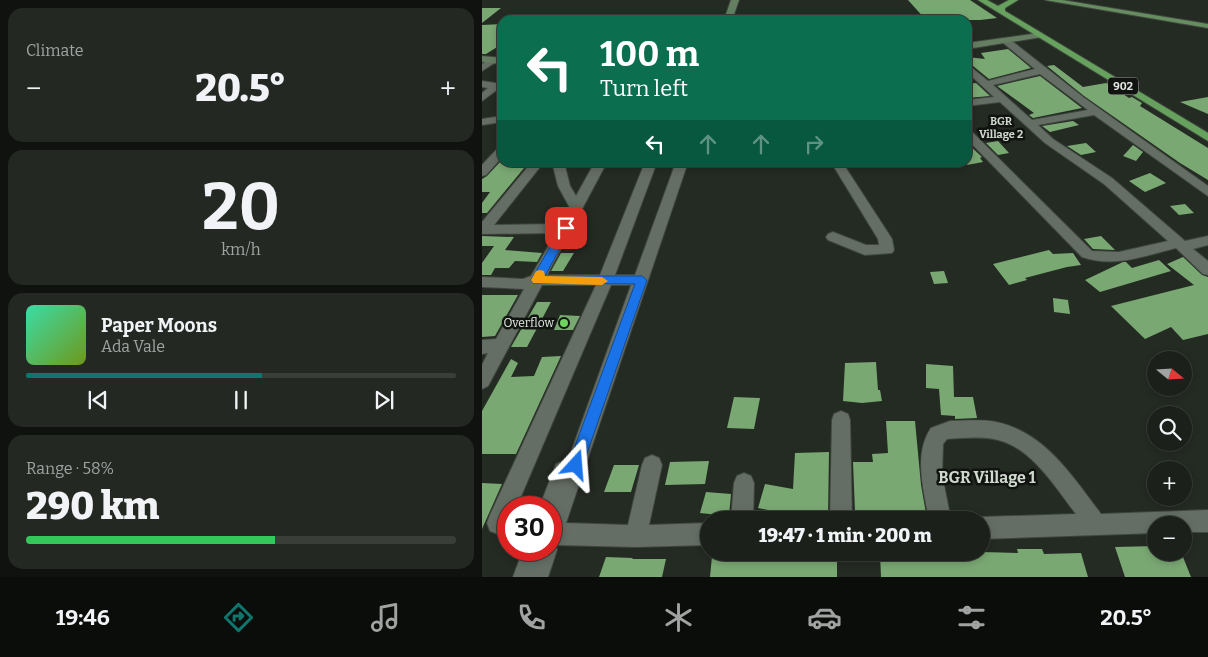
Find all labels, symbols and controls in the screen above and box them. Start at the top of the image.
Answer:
text: 100 m [600,33,699,75]
icon: left [517,35,582,100]
text: Climate [26,41,84,60]
text: 20.5° [195,65,286,111]
text: − [26,72,41,105]
text: + [440,72,456,105]
text: Turn left [600,75,688,102]
road number: 902 [1108,78,1138,94]
district label: BGR Village 2 [979,115,1023,141]
icon: left [641,130,669,158]
icon: ahead [694,130,722,158]
icon: ahead [747,130,775,158]
icon: right [800,130,828,158]
text: 20 [202,168,280,246]
pin [545,207,587,249]
icon: arrive [552,214,580,242]
text: km/h [221,240,261,259]
text: Paper Moons [101,314,217,337]
place label: Overflow [503,316,554,330]
marker: Overflow [558,317,570,329]
text: Ada Vale [101,337,165,356]
north arrow [1147,351,1192,396]
map controls [1147,351,1192,561]
icon: previous [84,386,112,414]
icon: pause [227,386,255,414]
icon: next [370,386,398,414]
button: search [1147,406,1192,451]
position arrow [549,438,601,490]
text: Range · 58% [26,459,114,478]
button: + [1147,461,1192,506]
district label: BGR Village 1 [938,468,1036,487]
text: 290 km [26,483,160,529]
speed limit sign: 30 [497,496,562,561]
button: − [1147,516,1192,561]
text: 19:47 · 1 min · 200 m [758,524,932,547]
icon: directions [221,600,256,635]
icon: music [368,600,403,635]
icon: phone [514,600,549,635]
icon: climate [661,600,696,635]
icon: car [807,600,842,635]
icon: filters [954,600,989,635]
text: 19:46 [56,604,110,631]
text: 20.5° [1100,604,1152,631]

